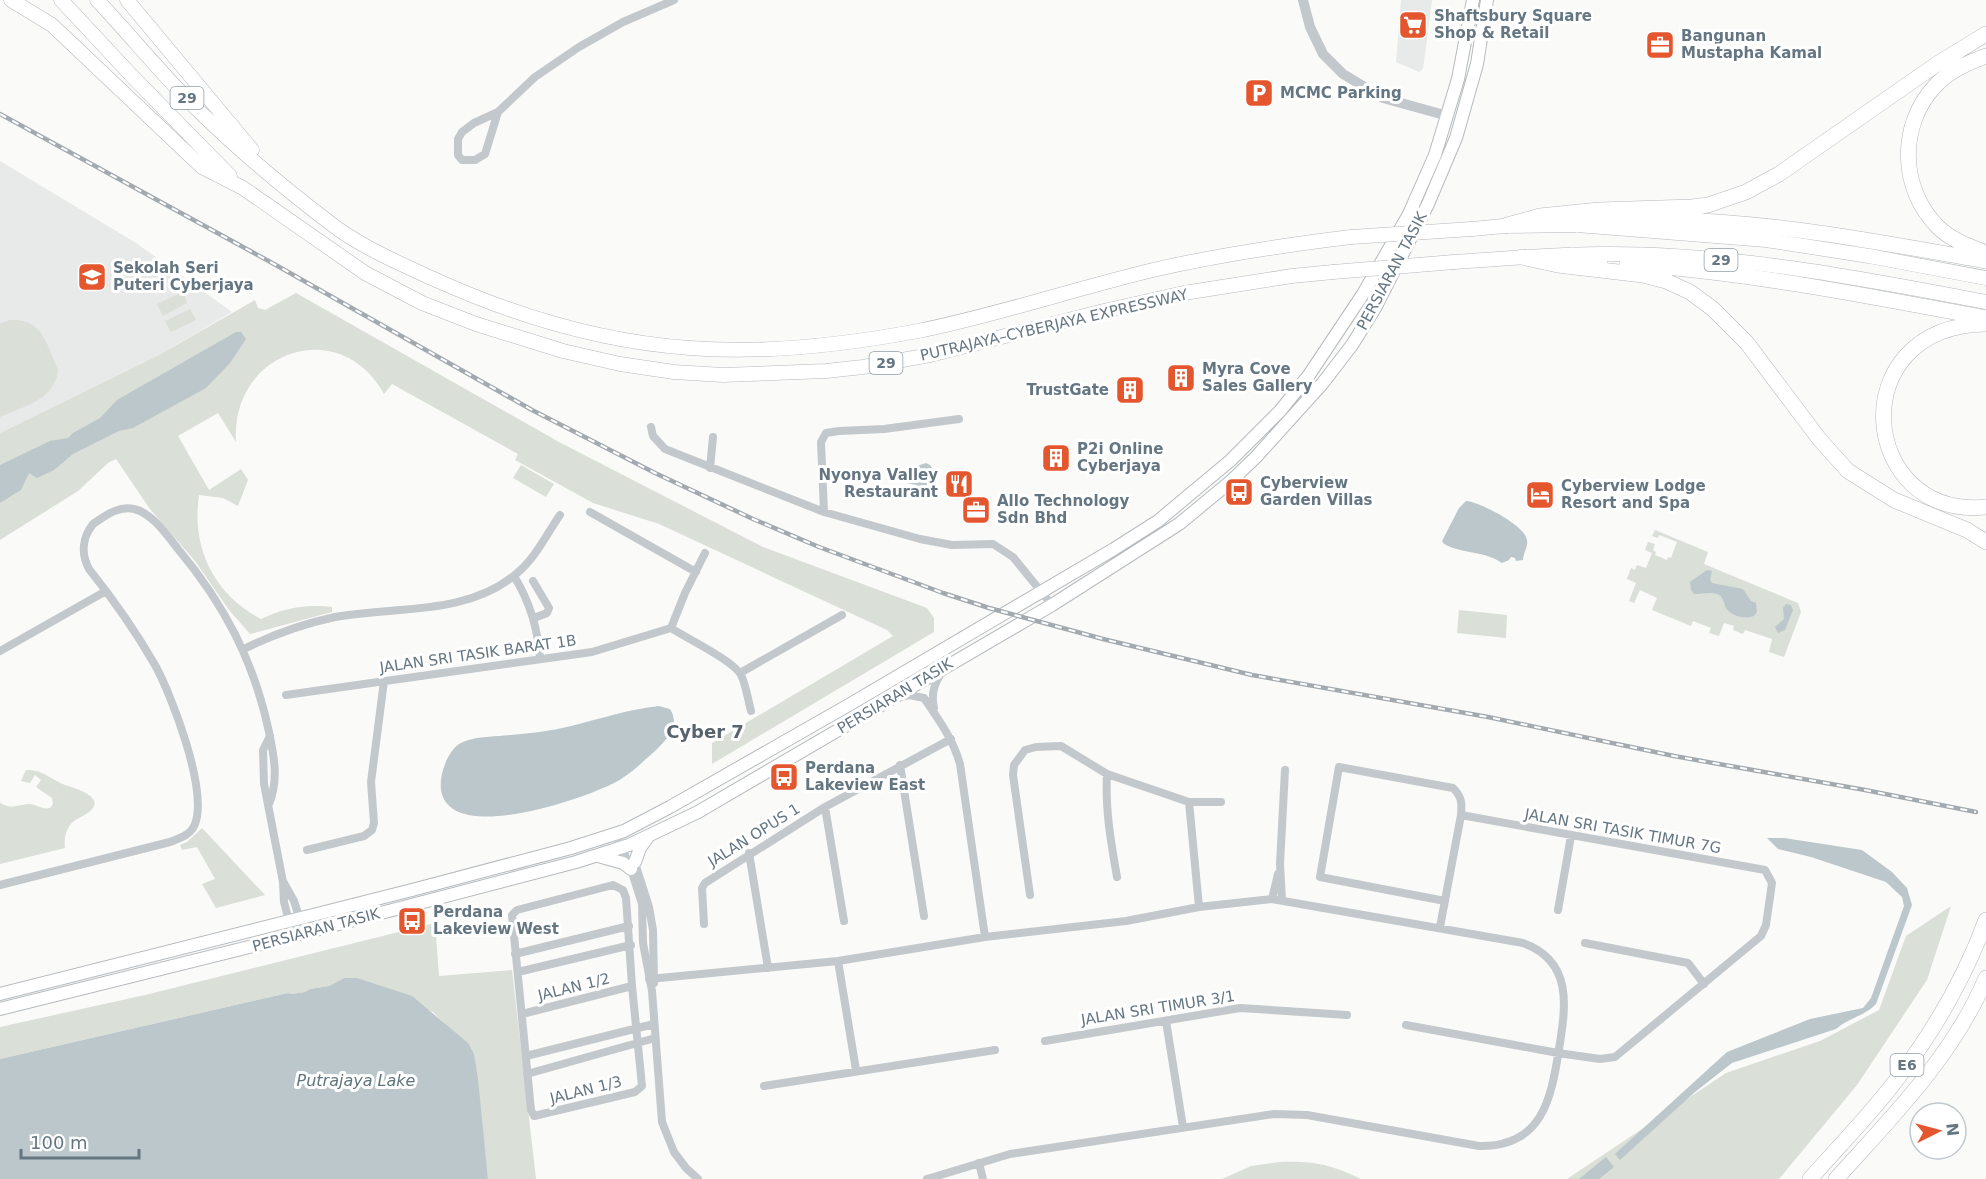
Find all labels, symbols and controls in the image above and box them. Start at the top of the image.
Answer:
place label: Shaftsbury Square Shop & Retail [1434,7,1592,42]
supermarket icon: Shaftsbury Square Shop & Retail [1397,9,1429,41]
place label: Bangunan Mustapha Kamal [1681,27,1822,62]
office icon: Bangunan Mustapha Kamal [1644,29,1676,61]
parking icon: MCMC Parking [1243,77,1275,109]
place label: MCMC Parking [1280,84,1402,102]
road number: 29 [170,87,204,109]
street label: PERSIARAN TASIK [1353,208,1431,333]
road number: 29 [1704,249,1738,271]
place label: Sekolah Seri Puteri Cyberjaya [113,259,254,294]
school or university icon: Sekolah Seri Puteri Cyberjaya [76,261,108,293]
street label: PUTRAJAYA–CYBERJAYA EXPRESSWAY [918,285,1190,365]
road number: 29 [870,352,902,374]
place label: Myra Cove Sales Gallery [1202,360,1313,395]
building icon: Myra Cove Sales Gallery [1165,362,1197,394]
building icon: TrustGate [1114,374,1146,406]
place label: TrustGate [1026,381,1109,399]
place label: P2i Online Cyberjaya [1077,440,1163,475]
building icon: P2i Online Cyberjaya [1040,442,1072,474]
place label: Nyonya Valley Restaurant [818,466,938,501]
restaurant icon: Nyonya Valley Restaurant [943,468,975,500]
place label: Cyberview Garden Villas [1260,474,1373,509]
bus stop icon: Cyberview Garden Villas [1223,476,1255,508]
place label: Cyberview Lodge Resort and Spa [1561,477,1706,512]
hotel icon: Cyberview Lodge Resort and Spa [1524,479,1556,511]
place label: Allo Technology Sdn Bhd [997,492,1130,527]
office icon: Allo Technology Sdn Bhd [960,494,992,526]
street label: JALAN SRI TASIK BARAT 1B [377,631,578,677]
street label: PERSIARAN TASIK [834,654,957,738]
district label: Cyber 7 [666,721,744,742]
place label: Perdana Lakeview East [805,759,925,794]
bus stop icon: Perdana Lakeview East [768,761,800,793]
street label: JALAN OPUS 1 [704,800,803,871]
street label: JALAN SRI TASIK TIMUR 7G [1522,805,1723,857]
place label: Perdana Lakeview West [433,903,559,938]
street label: PERSIARAN TASIK [250,904,383,956]
bus stop icon: Perdana Lakeview West [396,905,428,937]
street label: JALAN 1/2 [535,969,612,1005]
street label: JALAN SRI TIMUR 3/1 [1079,987,1236,1029]
road number: E6 [1890,1054,1924,1076]
water label: Putrajaya Lake [297,1071,416,1090]
street label: JALAN 1/3 [547,1072,624,1108]
north arrow [1908,1101,1968,1161]
scale bar [21,1122,140,1160]
text: N [1942,1122,1963,1137]
text: 100 m [30,1132,88,1153]

